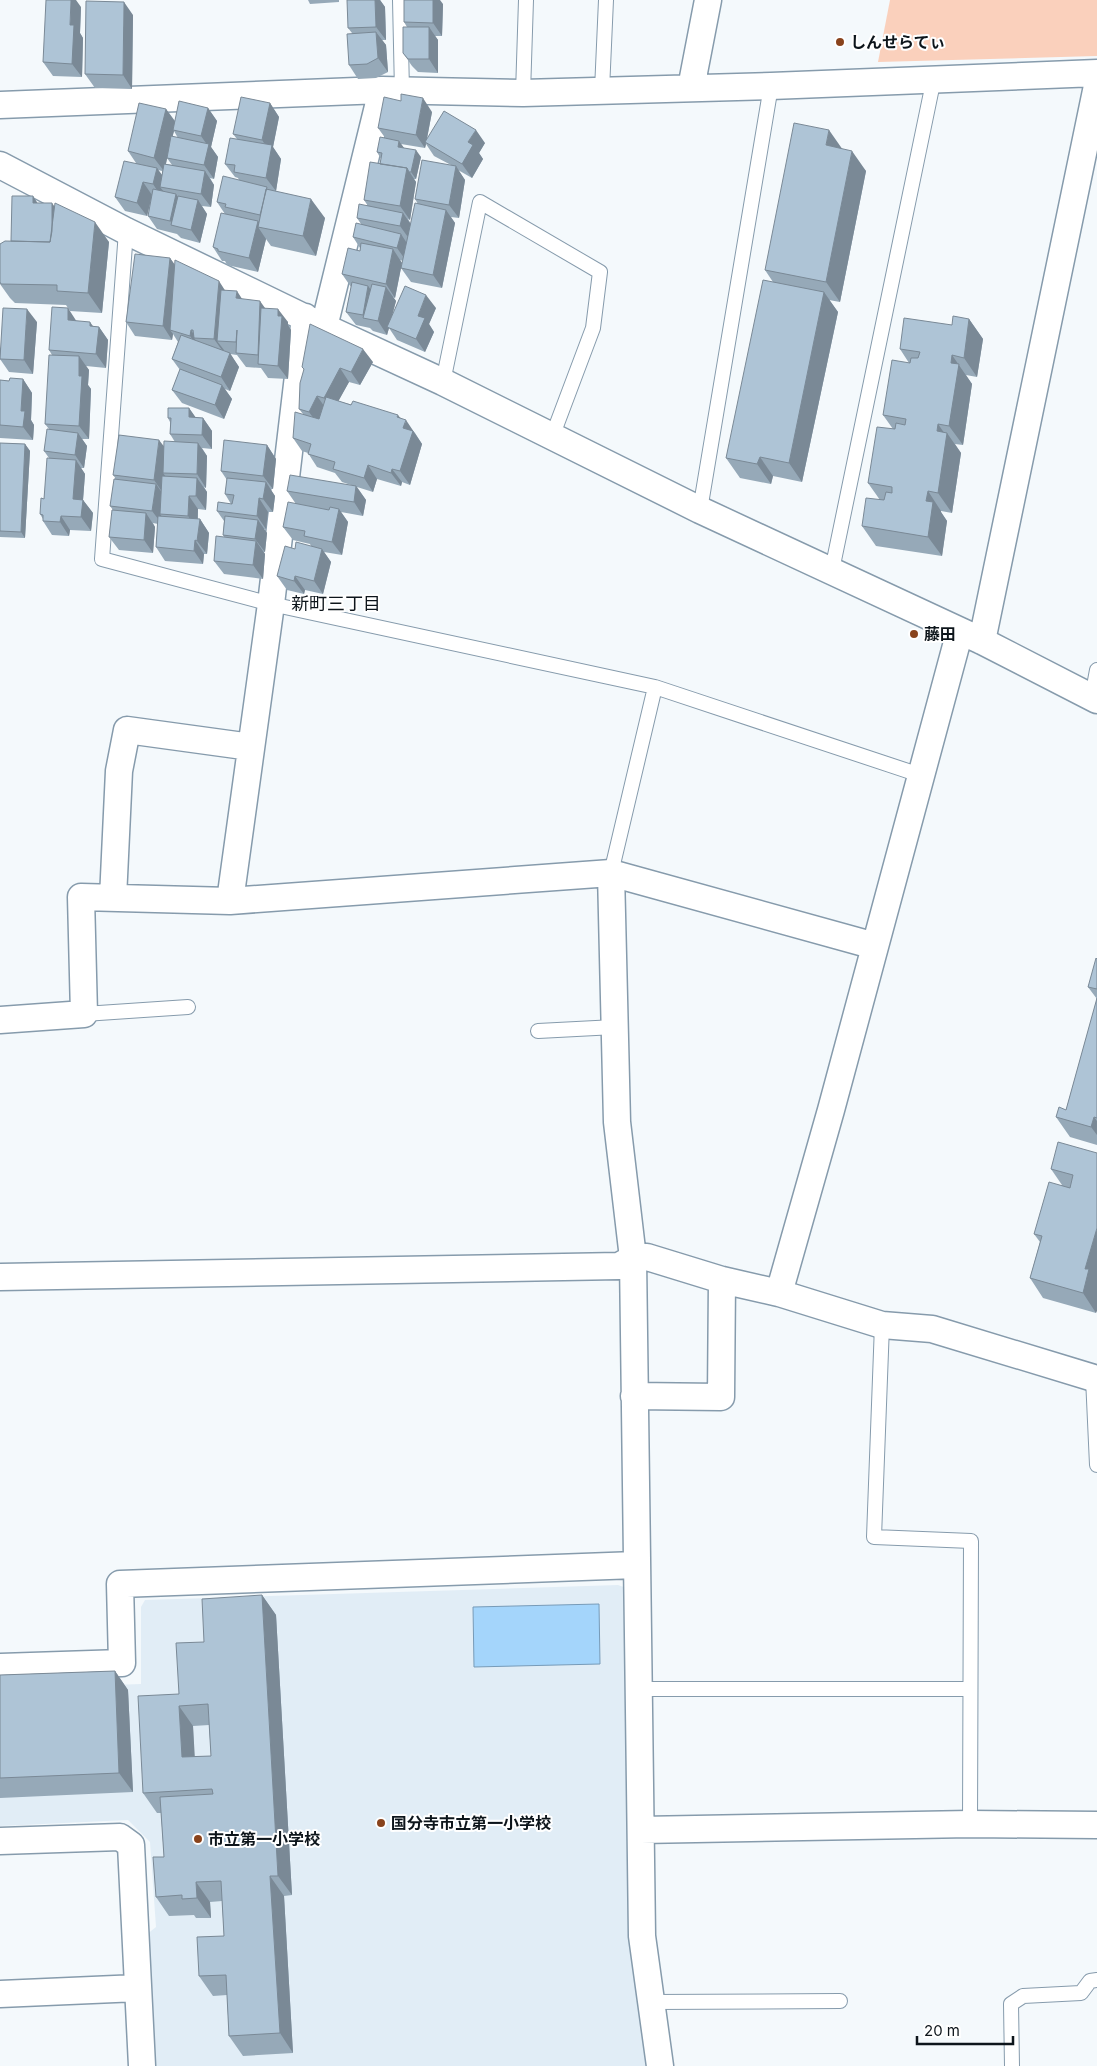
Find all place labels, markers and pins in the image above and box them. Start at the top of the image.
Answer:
place label: しんせらてぃ [850,32,946,52]
marker: しんせらてぃ [834,36,846,48]
place label: 藤田 [924,624,956,644]
marker: 藤田 [908,628,920,640]
place label: 国分寺市立第一小学校 [391,1813,551,1833]
marker: 国分寺市立第一小学校 [375,1817,387,1829]
place label: 市立第一小学校 [208,1829,320,1849]
marker: 市立第一小学校 [192,1833,204,1845]

